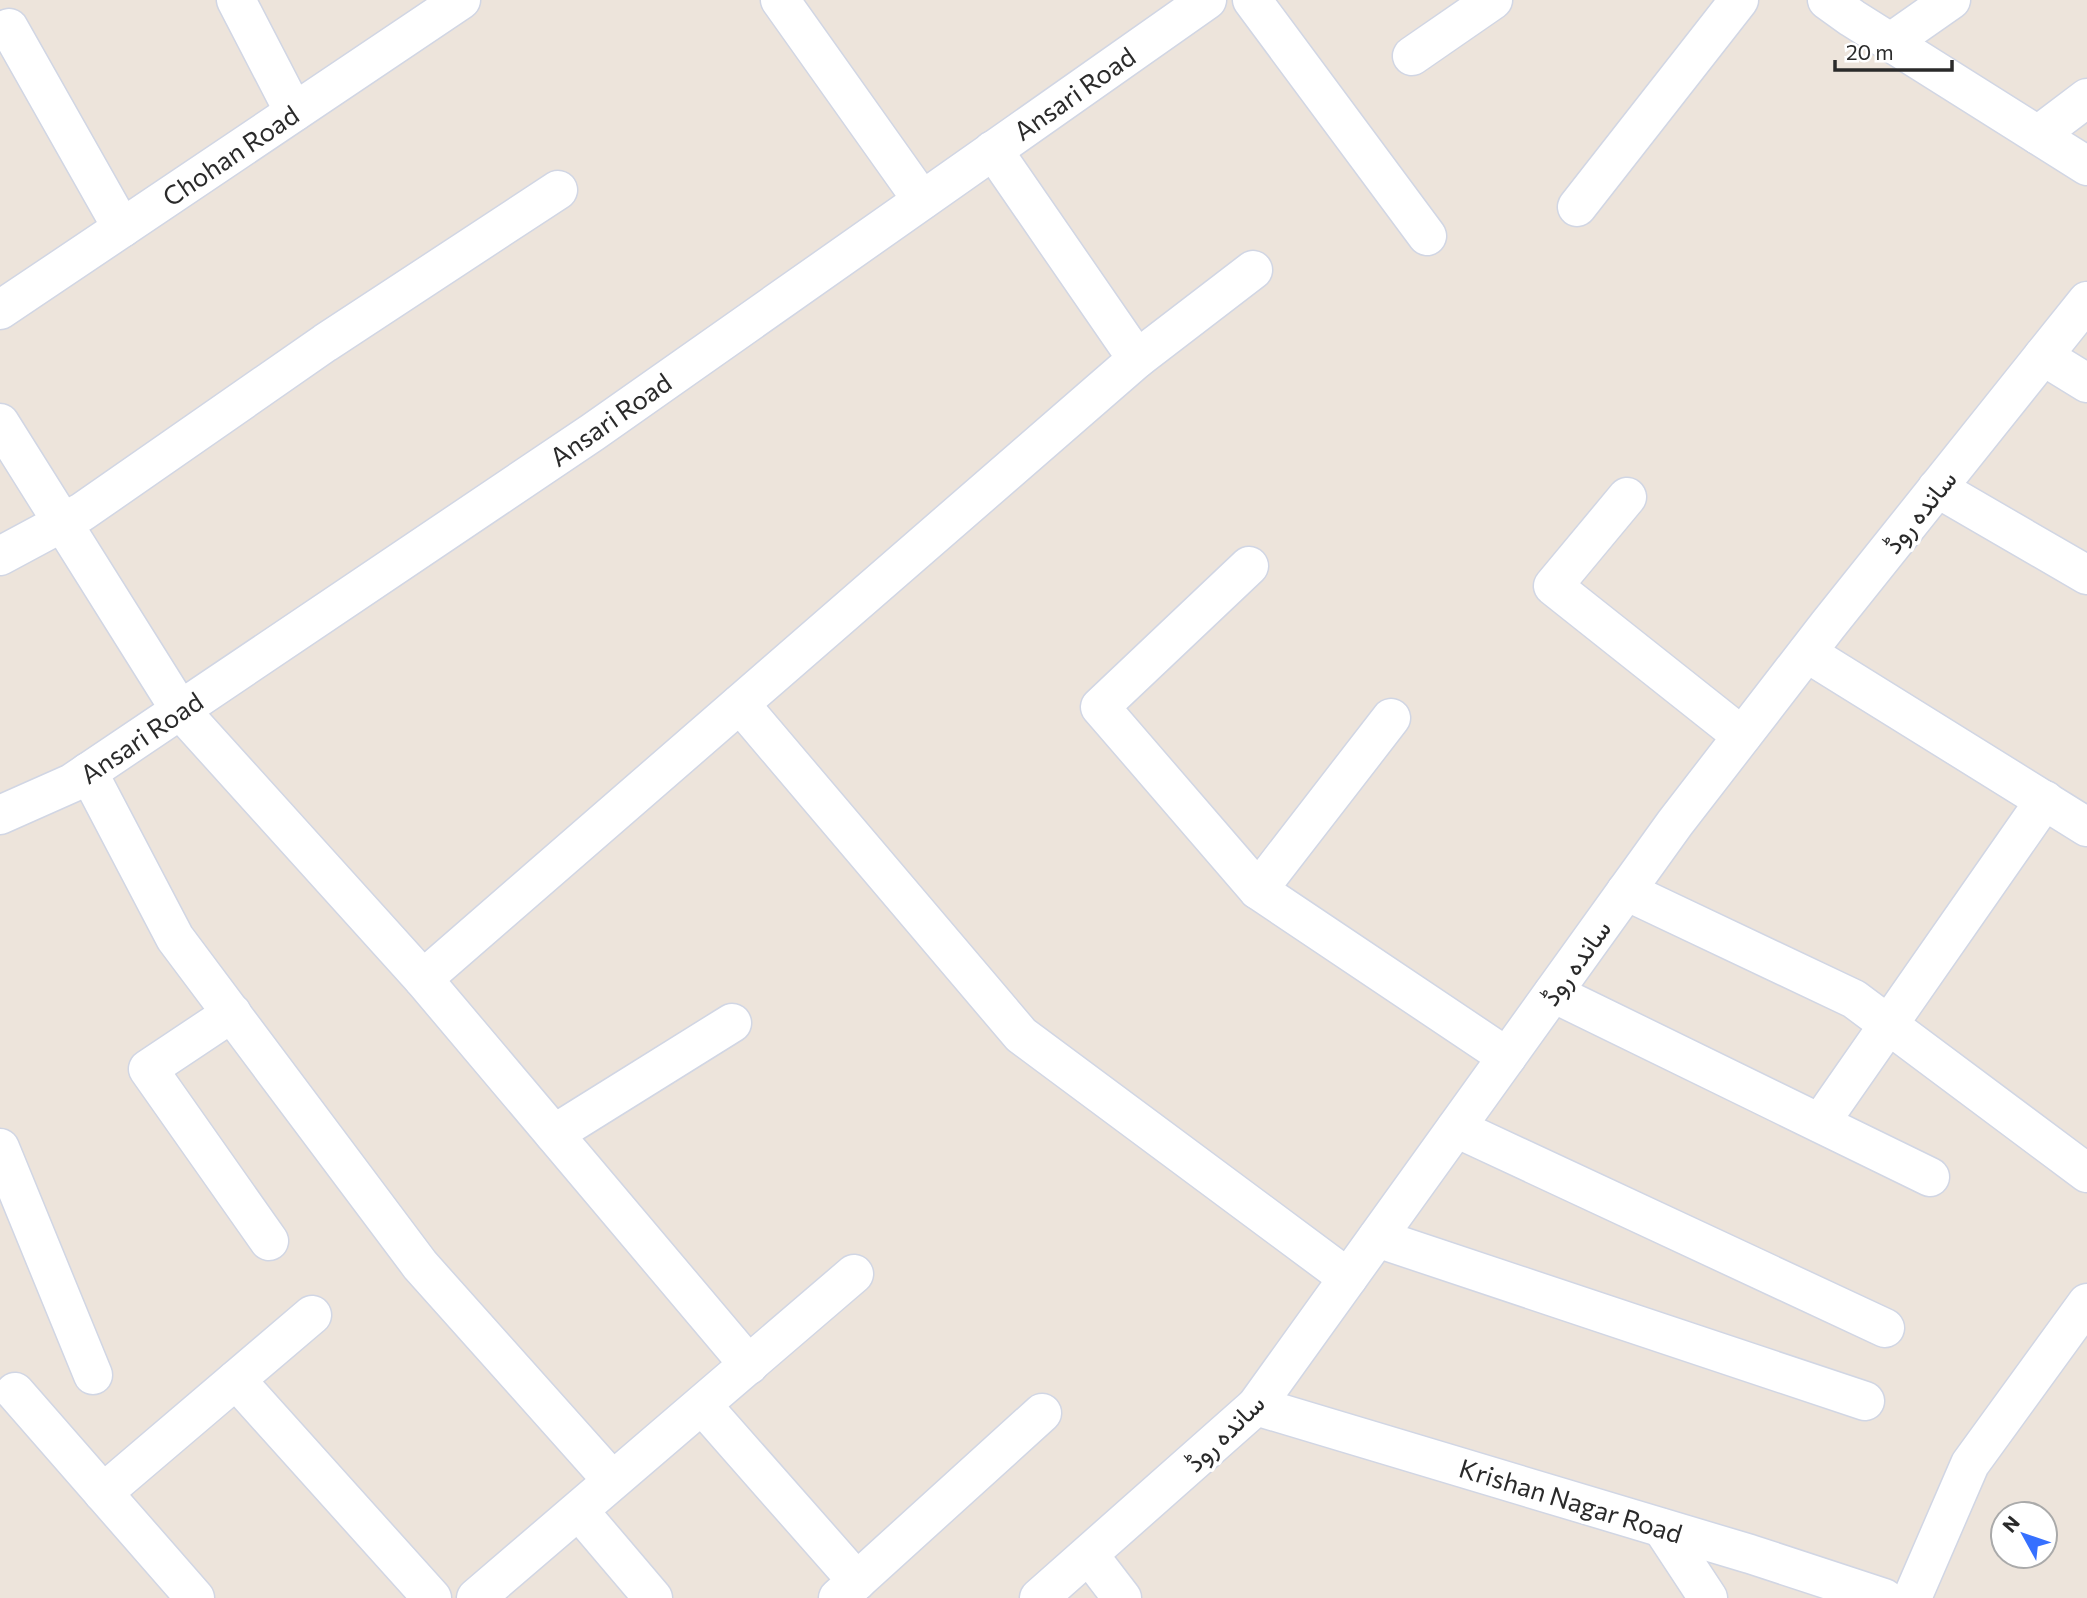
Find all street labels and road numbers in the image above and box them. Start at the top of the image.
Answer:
street label: Ansari Road [1007,40,1141,146]
street label: Chohan Road [156,98,304,212]
street label: Ansari Road [543,366,677,472]
street label: ساندہ روڈ [1876,463,1963,560]
street label: Ansari Road [74,685,208,789]
street label: ساندہ روڈ [1534,913,1618,1012]
street label: ساندہ روڈ [1178,1387,1271,1479]
street label: Krishan Nagar Road [1456,1451,1686,1549]

